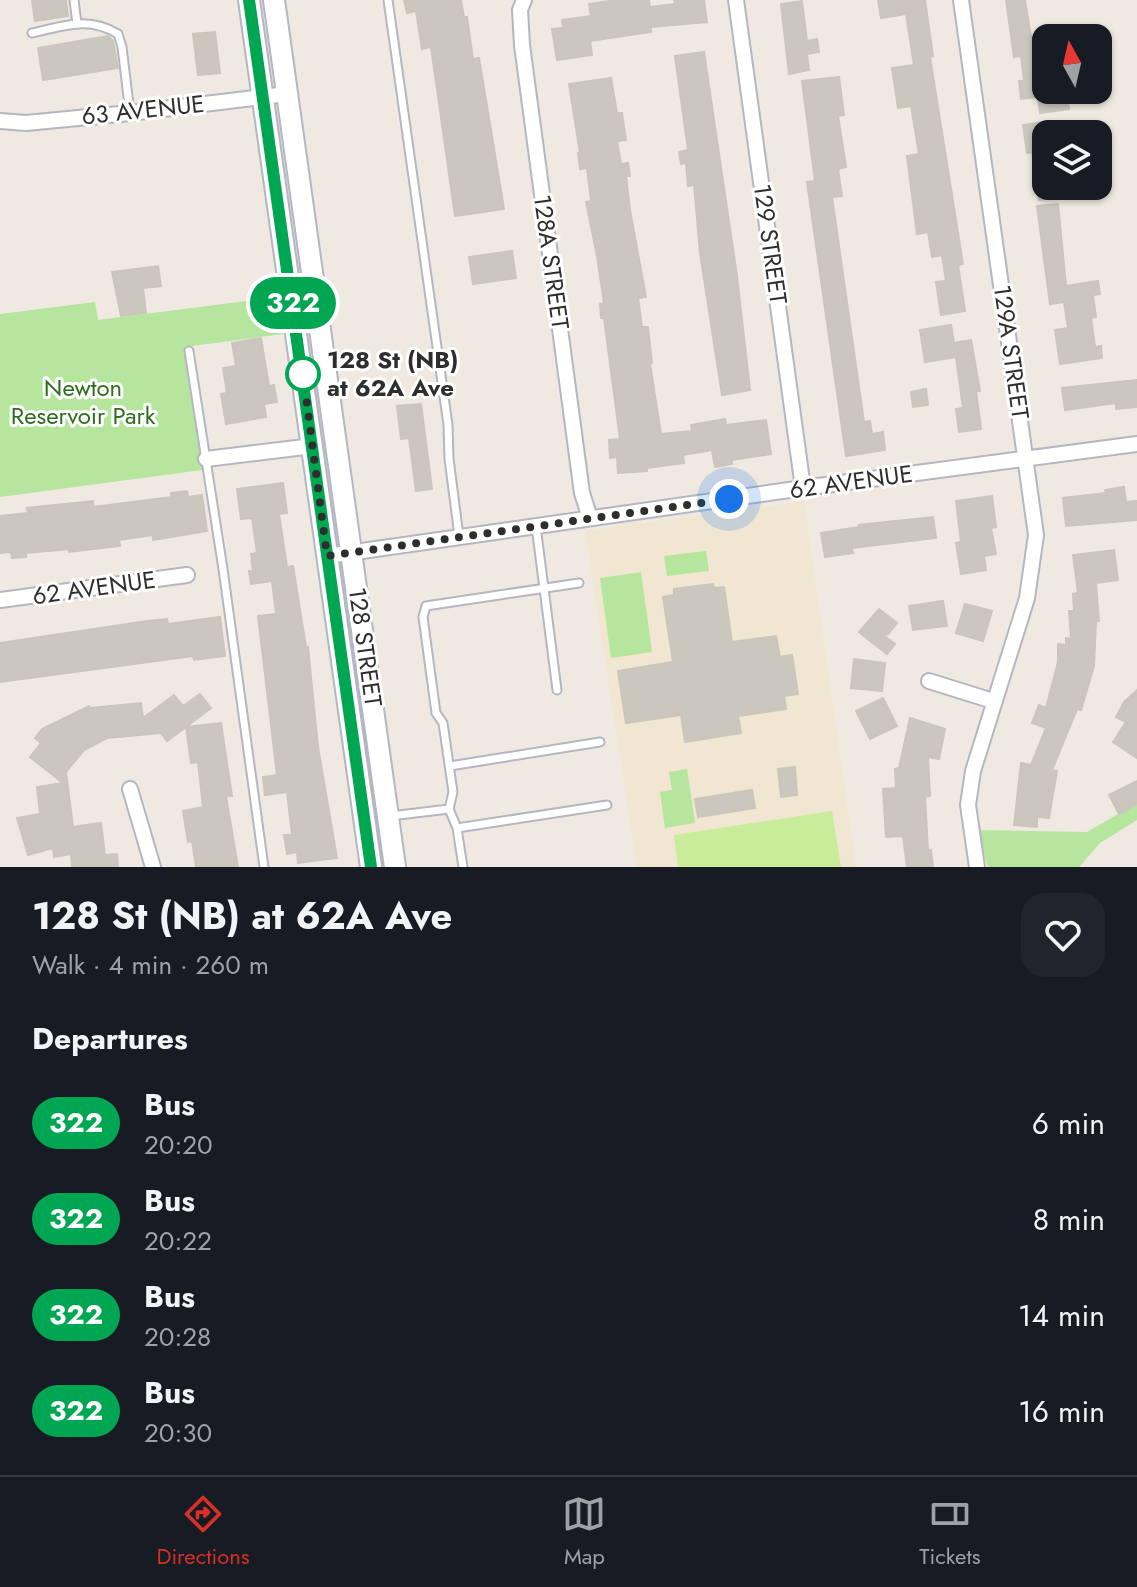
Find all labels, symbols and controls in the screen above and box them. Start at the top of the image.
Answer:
north arrow [1032,24,1112,104]
map controls [1032,24,1112,200]
street label: 63 AVENUE [80,86,206,133]
button: layers [1032,120,1112,200]
street label: 129 STREET [745,182,796,306]
street label: 128A STREET [525,192,578,331]
line badge: 322 [247,277,339,329]
text: 322 [266,282,320,323]
street label: 129A STREET [985,283,1038,421]
place label: 128 St (NB) at 62A Ave [327,342,458,405]
marker: 128 St (NB) at 62A Ave [286,357,320,391]
park label: Newton Reservoir Park [11,370,156,433]
street label: 62 AVENUE [787,456,915,507]
your location [709,479,749,519]
street label: 62 AVENUE [30,562,158,613]
street label: 128 STREET [340,585,391,709]
text: 128 St (NB) at 62A Ave [32,888,452,943]
button: heart [1021,893,1105,977]
text: Walk · 4 min · 260 m [32,946,269,984]
text: Departures [32,1017,188,1060]
text: Bus [144,1083,195,1126]
text: 322 [49,1102,103,1143]
text: 6 min [1032,1102,1105,1145]
text: 20:20 [144,1126,213,1164]
text: Bus [144,1179,195,1222]
text: 322 [49,1198,103,1239]
text: 8 min [1033,1198,1105,1241]
text: 20:22 [144,1222,212,1260]
text: Bus [144,1275,195,1318]
text: 322 [49,1294,103,1335]
text: 14 min [1018,1294,1105,1337]
text: 20:28 [144,1318,211,1356]
text: Bus [144,1371,195,1414]
text: 322 [49,1390,103,1431]
text: 16 min [1018,1390,1105,1433]
text: 20:30 [144,1414,212,1452]
tab: Directions [156,1492,250,1572]
tab: Map [562,1492,606,1572]
tab: Tickets [919,1492,981,1572]

